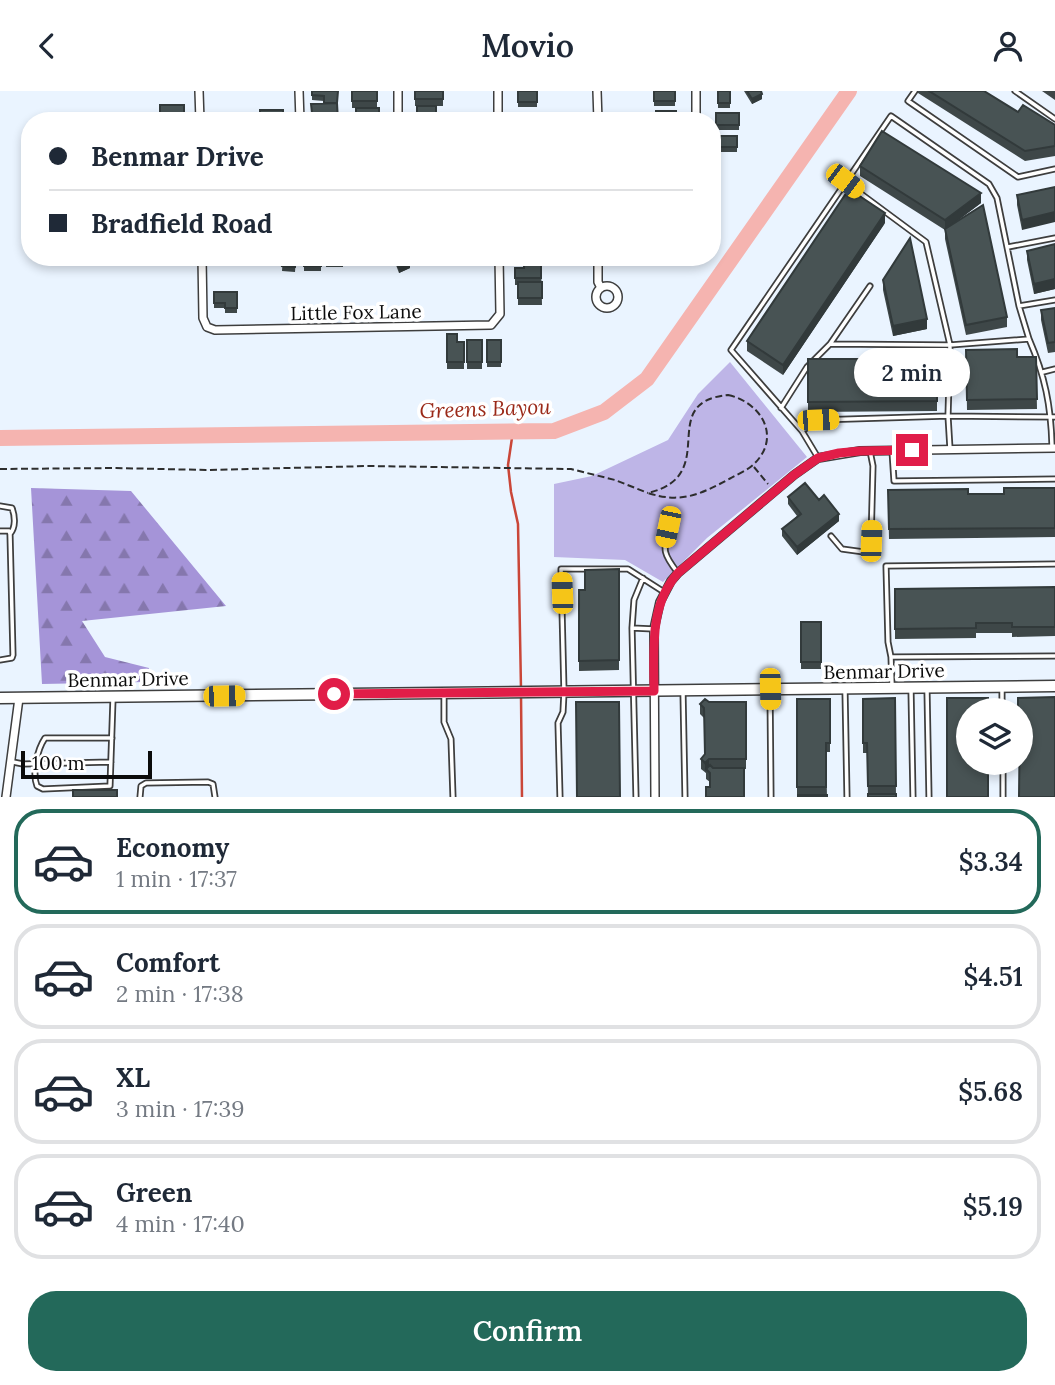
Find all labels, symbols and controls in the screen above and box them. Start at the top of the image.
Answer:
text: Movio [481,25,574,66]
icon: back [28,27,66,65]
icon: person [989,27,1027,65]
text: Benmar Drive [91,140,264,173]
car [822,160,869,202]
text: Bradfield Road [91,207,272,240]
street label: Little Fox Lane [290,299,422,325]
callout: 2 min [854,349,970,397]
text: 2 min [882,358,942,387]
water label: Greens Bayou [419,393,552,424]
car [797,409,840,431]
route end [896,434,928,466]
car [654,504,683,550]
car [860,520,883,562]
car [551,572,574,614]
street label: Benmar Drive [823,658,945,684]
street label: Benmar Drive [67,666,189,692]
car [760,668,781,710]
route start [318,678,350,710]
car [203,685,246,707]
map controls [956,698,1033,775]
button: layers [956,698,1033,775]
scale bar [21,748,152,780]
text: 100 m [32,751,85,775]
icon: car [32,830,95,893]
text: Economy [116,831,229,864]
text: $3.34 [959,845,1023,878]
text: 1 min · 17:37 [116,864,237,893]
icon: car [32,945,95,1008]
text: Comfort [116,946,220,979]
text: $4.51 [964,960,1023,993]
text: 2 min · 17:38 [116,979,244,1008]
icon: car [32,1060,95,1123]
text: XL [116,1061,150,1094]
text: $5.68 [958,1075,1023,1108]
text: 3 min · 17:39 [116,1094,245,1123]
icon: car [32,1175,95,1238]
text: Green [116,1176,192,1209]
text: $5.19 [963,1190,1023,1223]
text: 4 min · 17:40 [116,1209,245,1238]
button: Confirm [28,1291,1027,1371]

